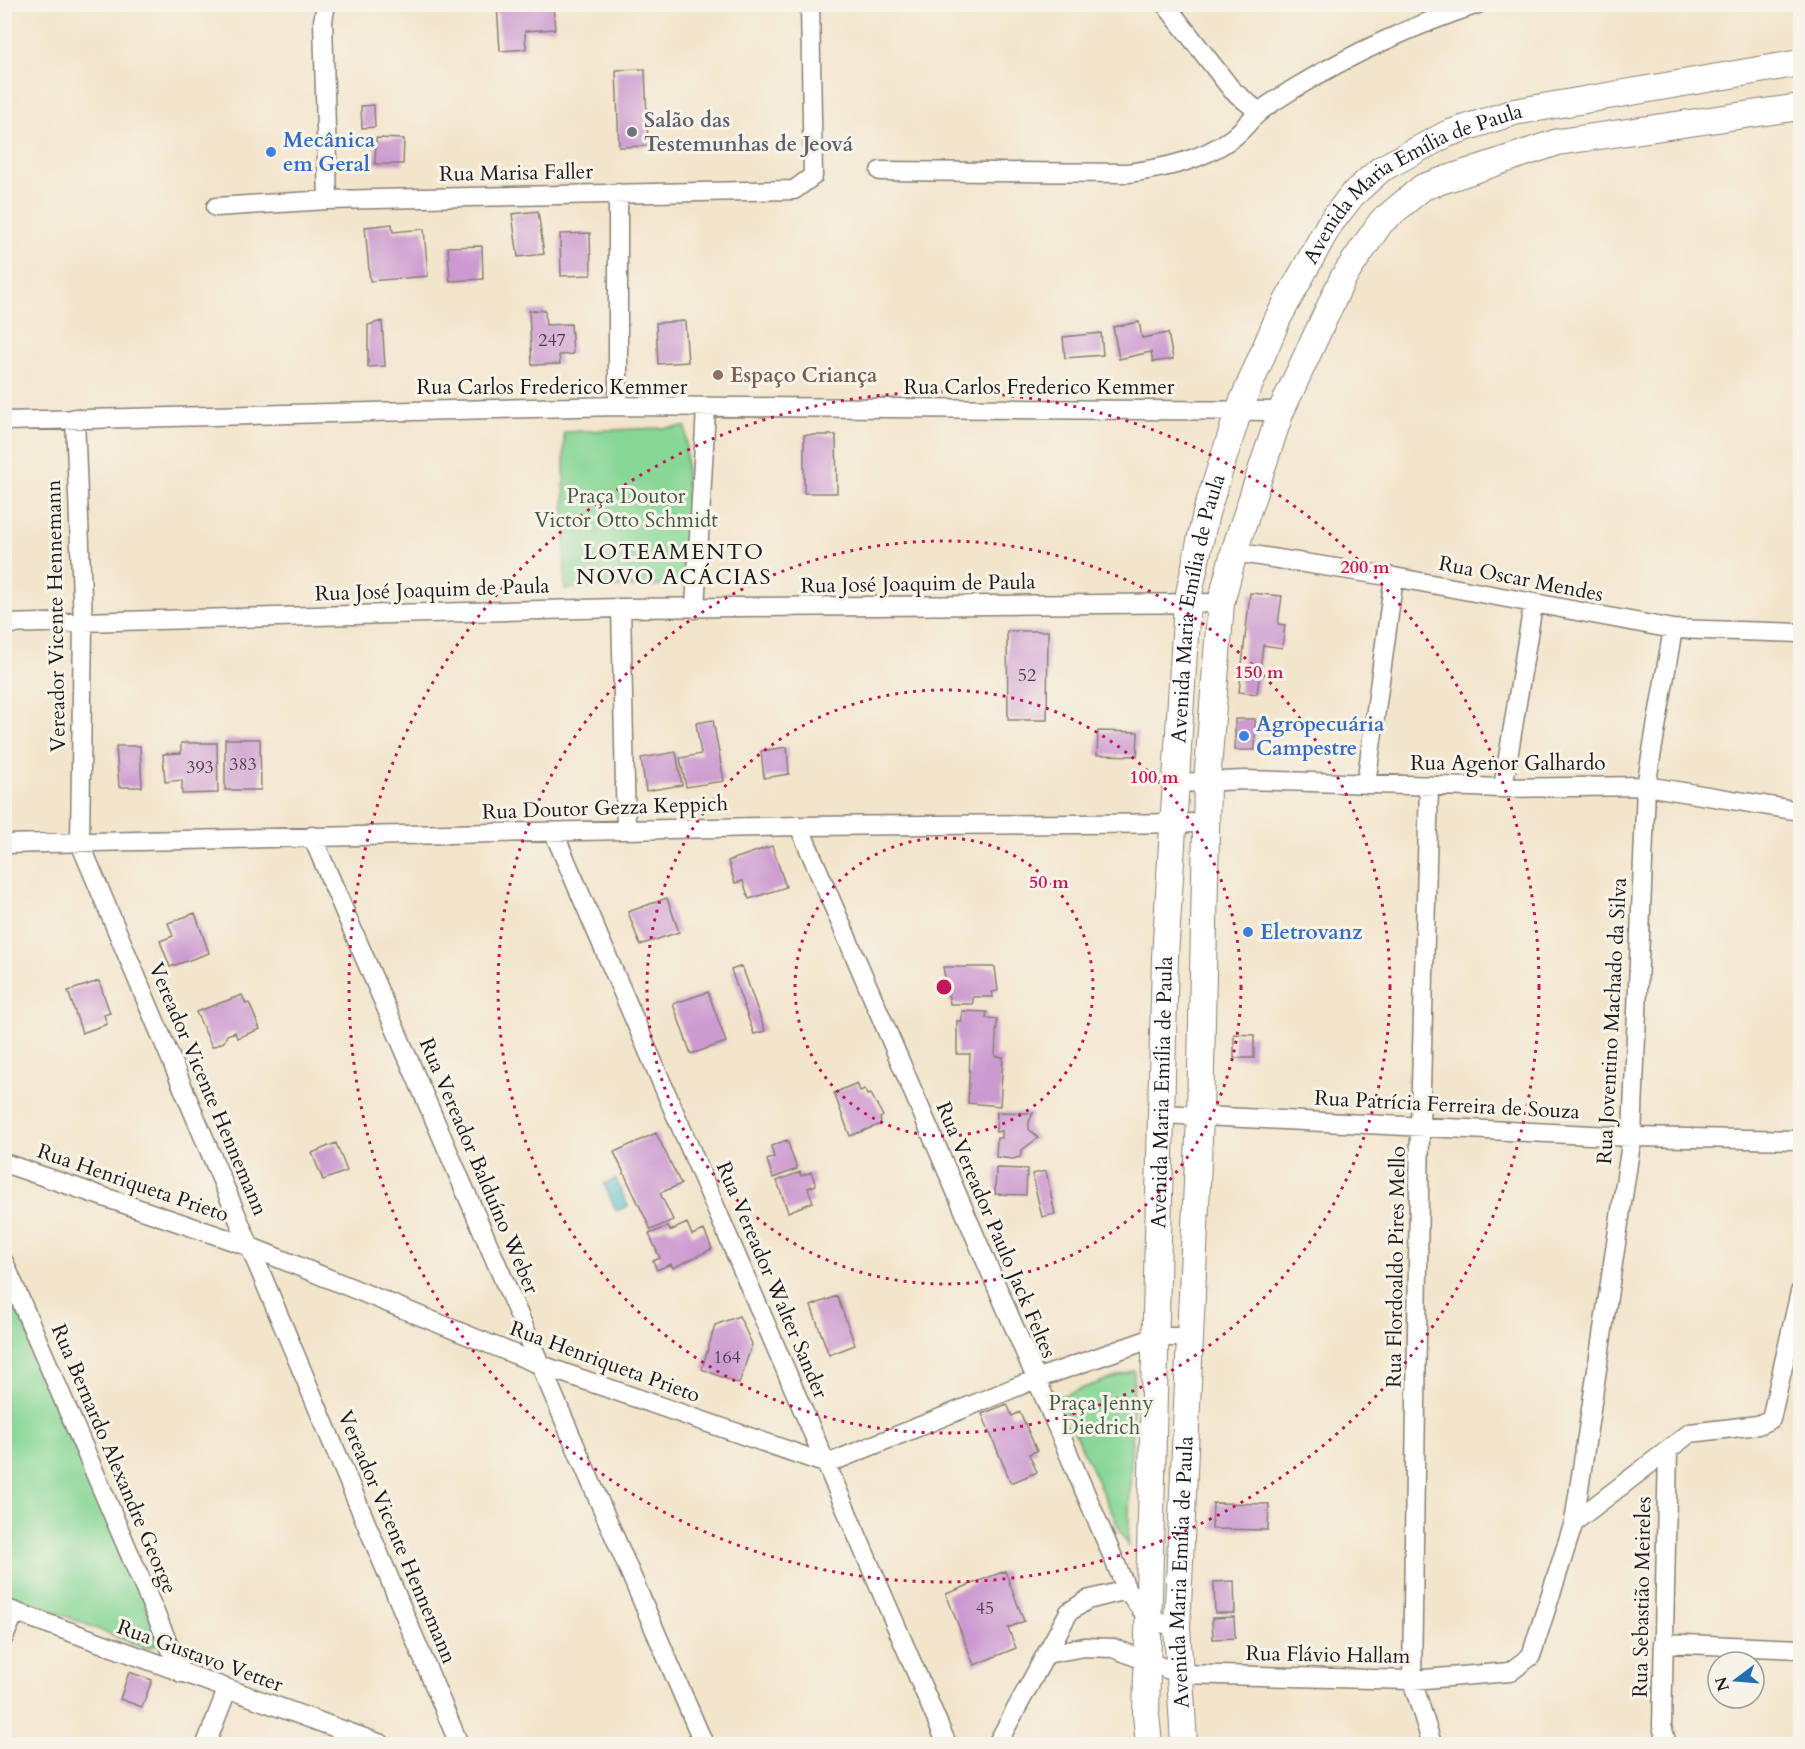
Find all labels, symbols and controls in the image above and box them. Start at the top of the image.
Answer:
street label: Avenida Maria Emília de Paula [1296,96,1524,269]
place label: Salão das Testemunhas de Jeová [644,106,854,159]
marker: Salão das Testemunhas de Jeová [625,125,639,139]
place label: Mecânica em Geral [283,126,376,179]
marker: Mecânica em Geral [264,145,278,159]
street label: Rua Marisa Faller [439,157,594,189]
house number: 247 [538,328,566,353]
place label: Espaço Criança [730,361,878,390]
marker: Espaço Criança [711,368,725,382]
street label: Rua Carlos Frederico Kemmer [417,373,688,402]
street label: Rua Carlos Frederico Kemmer [904,373,1175,402]
street label: Avenida Maria Emília de Paula [1164,470,1232,744]
street label: Vereador Vicente Hennemann [39,479,73,752]
park label: Praça Doutor Victor Otto Schmidt [534,482,718,535]
district label: LOTEAMENTO NOVO ACÁCIAS [576,537,772,592]
street label: Rua Oscar Mendes [1436,549,1606,609]
text: 200 m [1340,555,1390,580]
street label: Rua José Joaquim de Paula [800,567,1036,601]
street label: Rua José Joaquim de Paula [314,571,550,609]
text: 150 m [1234,660,1284,685]
house number: 52 [1018,663,1036,688]
place label: Agropecuária Campestre [1256,710,1385,763]
marker: Agropecuária Campestre [1237,729,1251,743]
street label: Rua Agenor Galhardo [1410,749,1606,778]
house number: 383 [229,752,257,777]
house number: 393 [186,755,214,780]
text: 100 m [1129,765,1179,790]
street label: Rua Doutor Gezza Keppich [481,789,729,827]
text: 50 m [1029,870,1069,895]
street label: Rua Joventino Machado da Silva [1590,877,1634,1165]
place label: Eletrovanz [1260,918,1363,947]
marker: Eletrovanz [1241,925,1255,939]
street label: Avenida Maria Emília de Paula [1144,956,1180,1229]
street label: Vereador Vicente Hennemann [141,958,275,1220]
centre of rings [934,977,954,997]
street label: Rua Vereador Balduíno Weber [412,1034,546,1299]
street label: Rua Patrícia Ferreira de Souza [1314,1084,1580,1126]
street label: Rua Vereador Paulo Jack Feltes [929,1097,1063,1363]
street label: Rua Henriqueta Prieto [33,1137,233,1229]
street label: Rua Flordoaldo Pires Mello [1379,1146,1413,1388]
street label: Rua Vereador Walter Sander [709,1157,835,1403]
street label: Rua Henriqueta Prieto [506,1314,704,1410]
street label: Rua Bernardo Alexandre George [44,1319,184,1599]
house number: 164 [713,1345,741,1370]
park label: Praça Jenny Diedrich [1048,1389,1154,1442]
street label: Vereador Vicente Hennemann [330,1406,464,1668]
street label: Avenida Maria Emília de Paula [1162,1436,1200,1709]
street label: Rua Sebastião Meireles [1626,1496,1658,1698]
house number: 45 [976,1596,994,1621]
street label: Rua Gustavo Vetter [113,1612,287,1700]
street label: Rua Flávio Hallam [1245,1639,1411,1671]
north arrow [1706,1650,1766,1710]
text: N [1710,1674,1735,1694]

